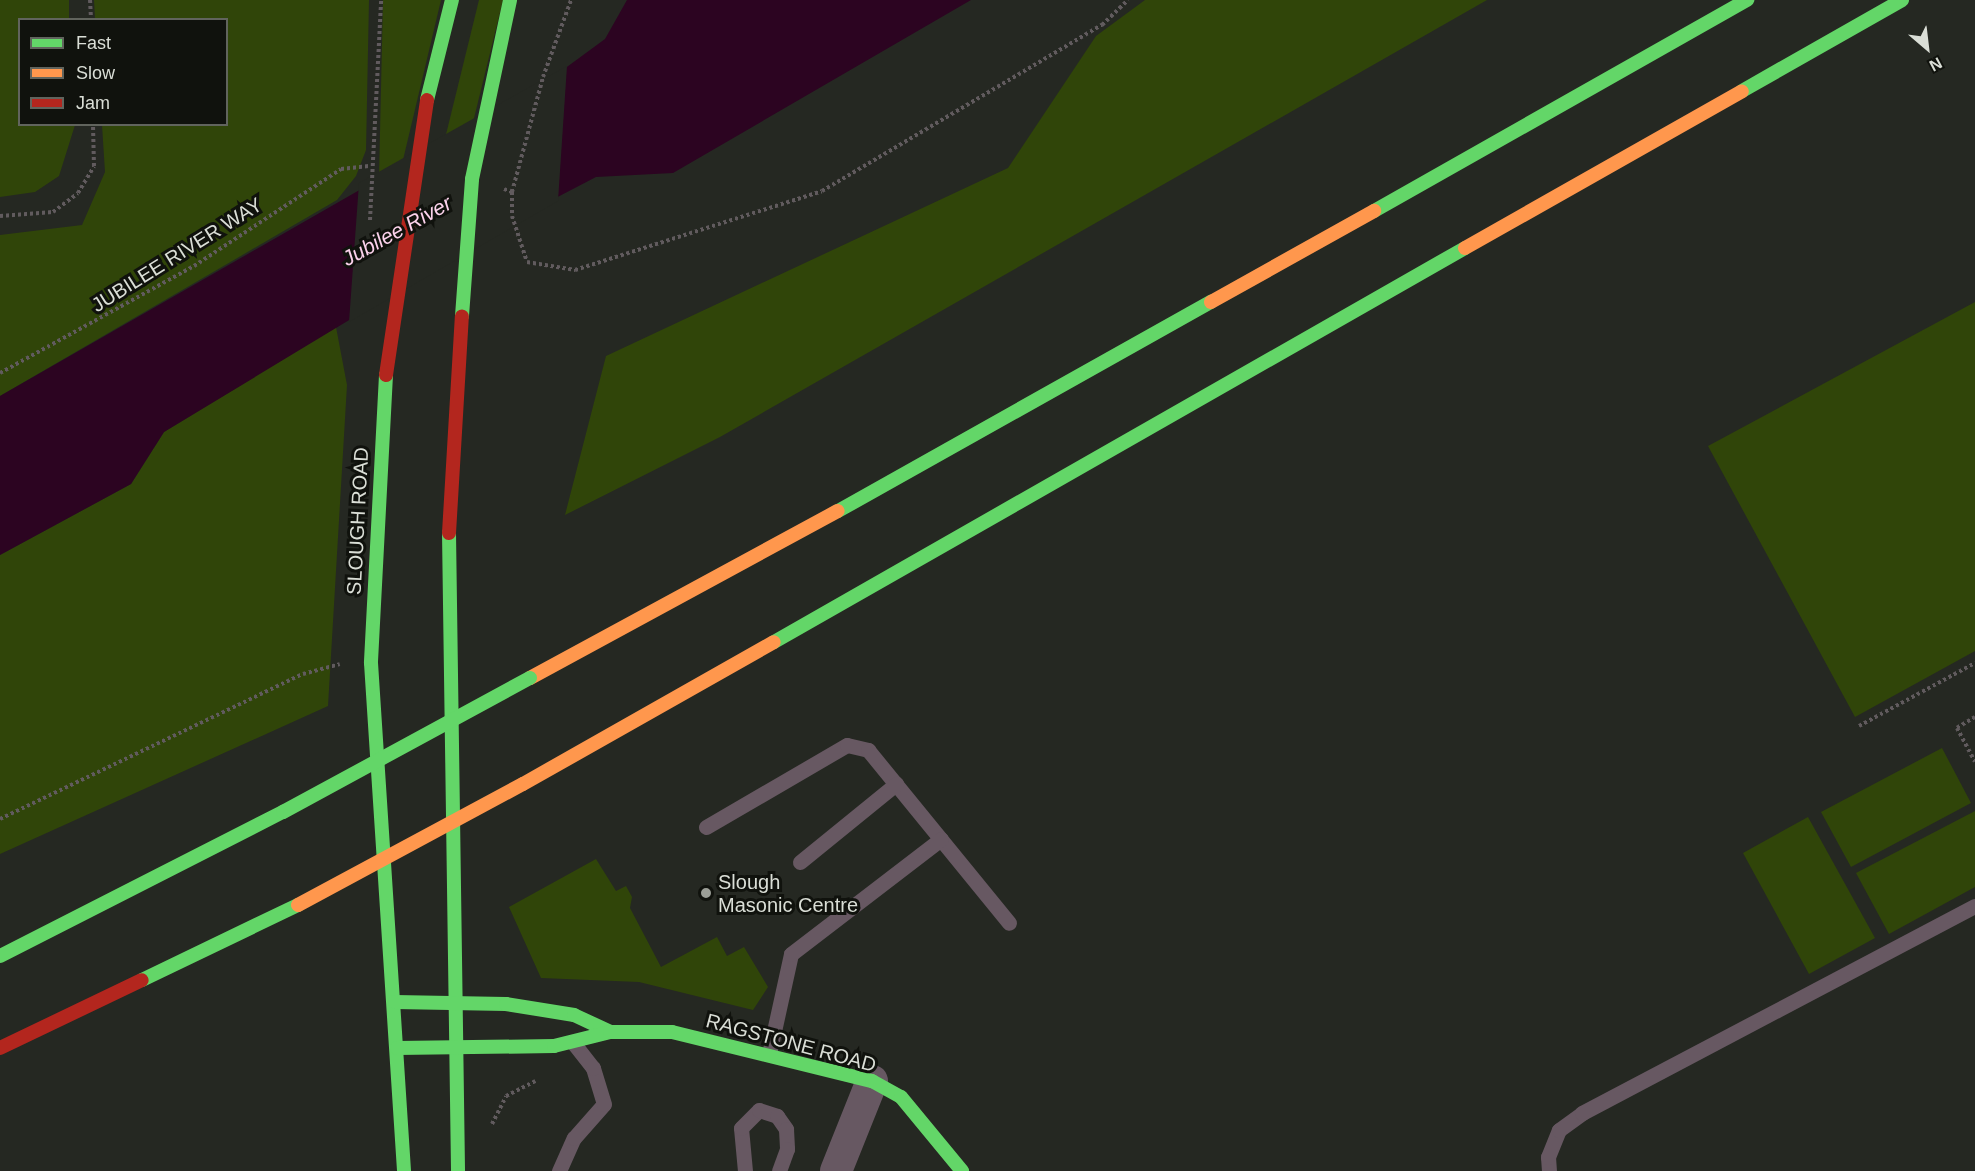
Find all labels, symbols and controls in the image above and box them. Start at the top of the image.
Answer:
legend [18,18,228,126]
north arrow [1897,18,1957,78]
text: Fast [76,33,111,53]
text: N [1927,54,1945,75]
text: Slow [76,63,115,83]
text: Jam [76,93,110,113]
water label: Jubilee River [338,191,456,271]
street label: JUBILEE RIVER WAY [87,193,267,317]
street label: SLOUGH ROAD [342,447,374,595]
place label: Slough Masonic Centre [718,870,858,917]
marker: Slough Masonic Centre [699,886,713,900]
street label: RAGSTONE ROAD [703,1009,879,1077]

